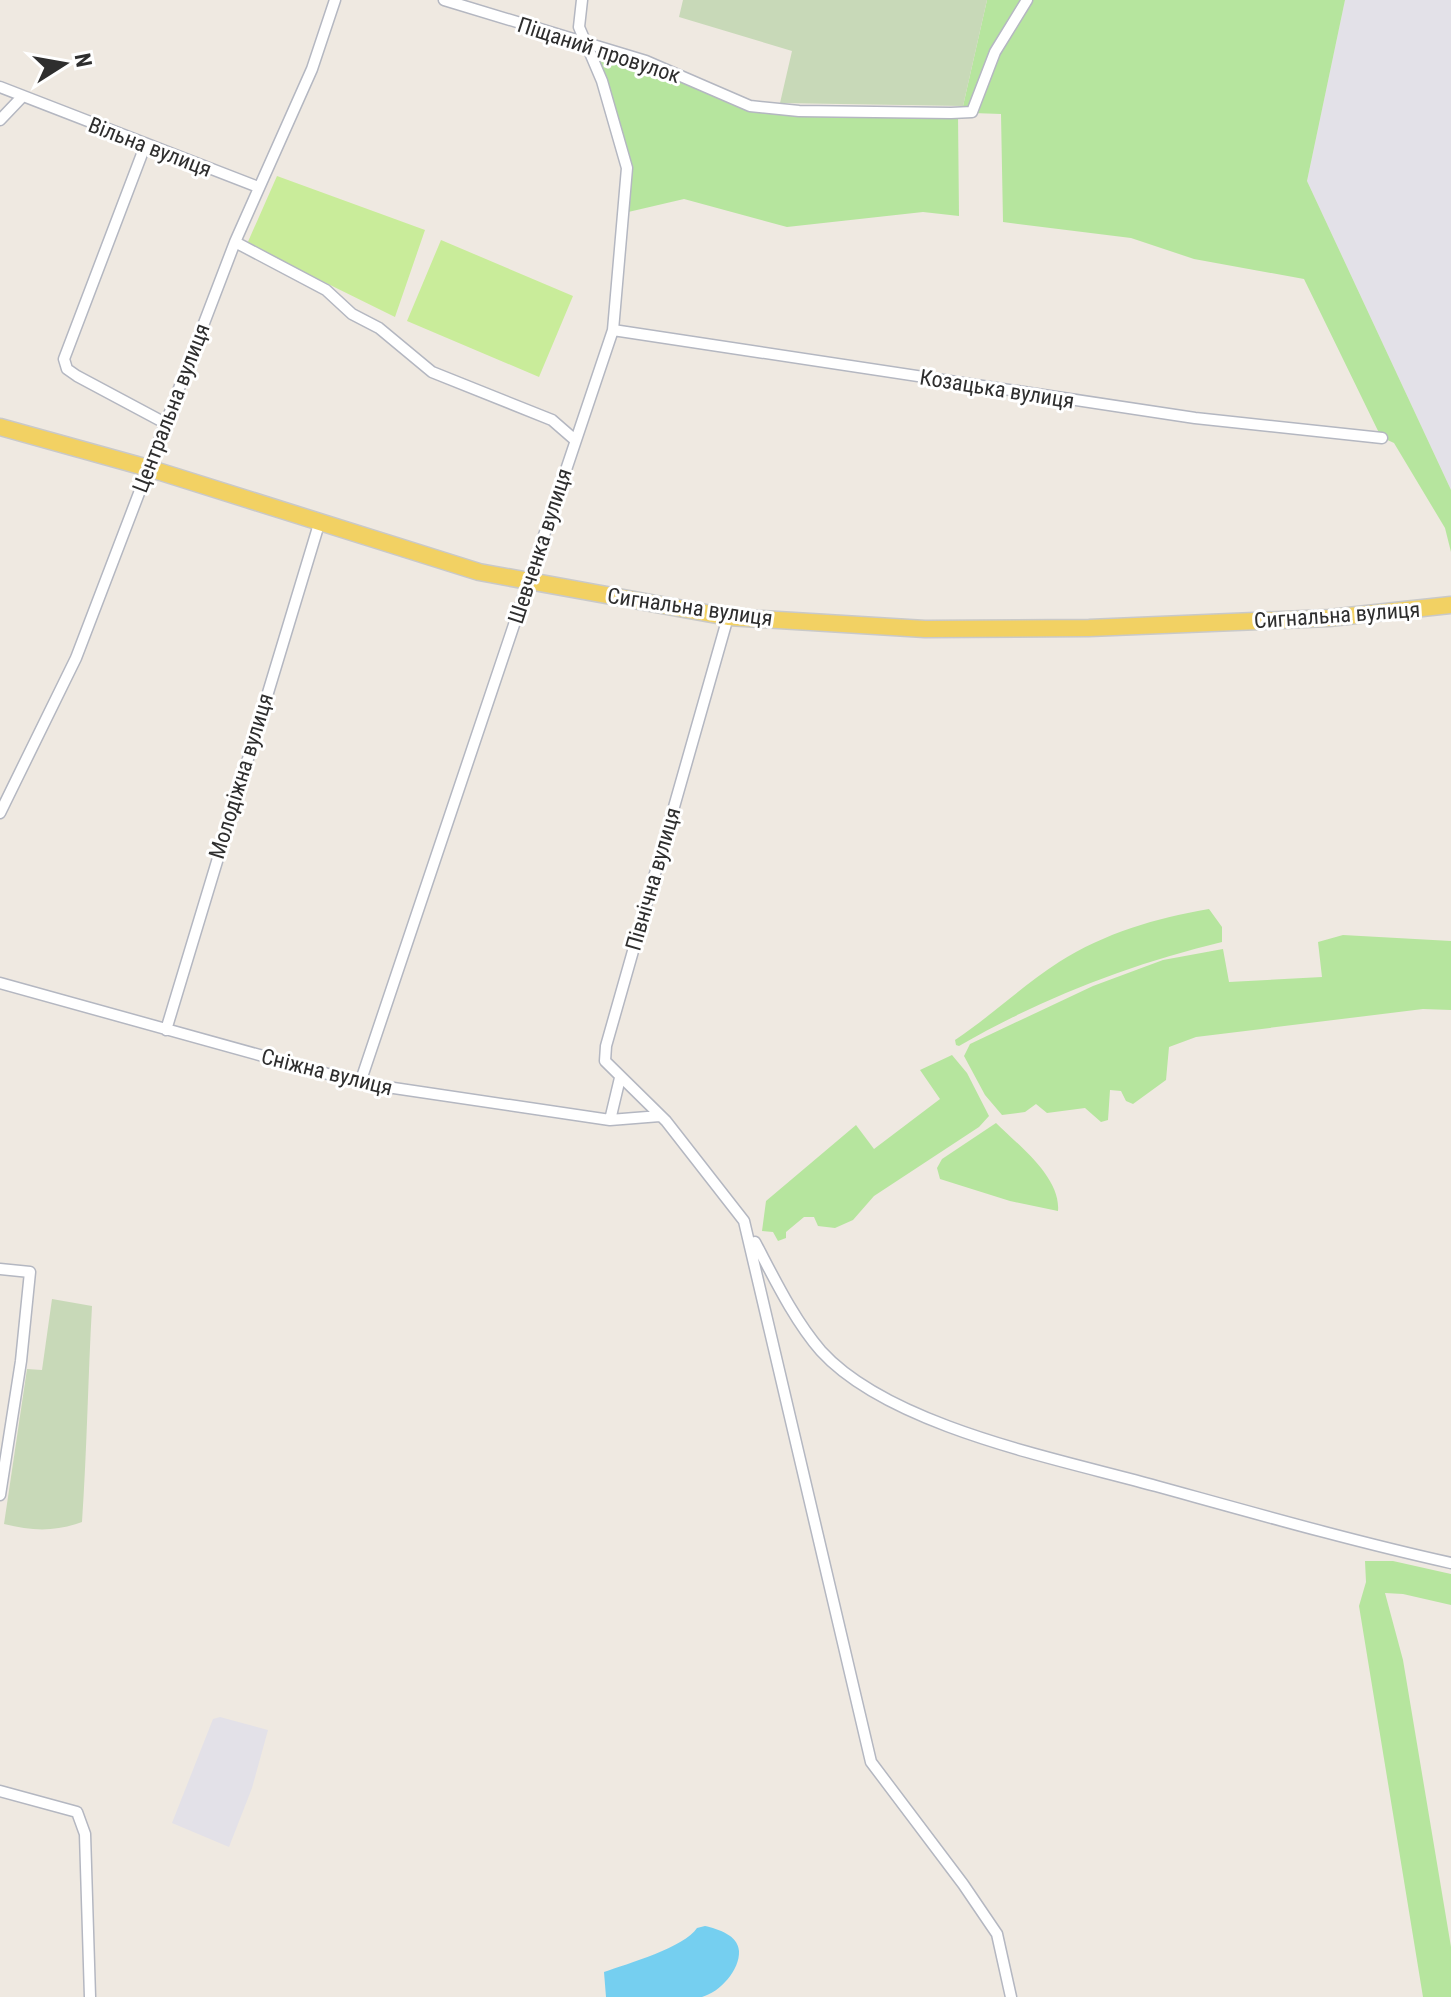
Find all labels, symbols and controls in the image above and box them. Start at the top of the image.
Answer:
street label: Піщаний провулок [515,12,684,88]
north arrow [24,24,104,104]
text: N [70,51,97,69]
street label: Вільна вулиця [85,112,215,182]
street label: Центральна вулиця [127,320,215,496]
street label: Козацька вулиця [918,364,1076,414]
street label: Шевченка вулиця [503,465,577,627]
street label: Сигнальна вулиця [606,583,774,631]
street label: Сигнальна вулиця [1253,597,1421,633]
street label: Молодіжна вулиця [204,690,278,862]
street label: Північна вулиця [621,805,685,953]
street label: Сніжна вулиця [259,1044,395,1100]

